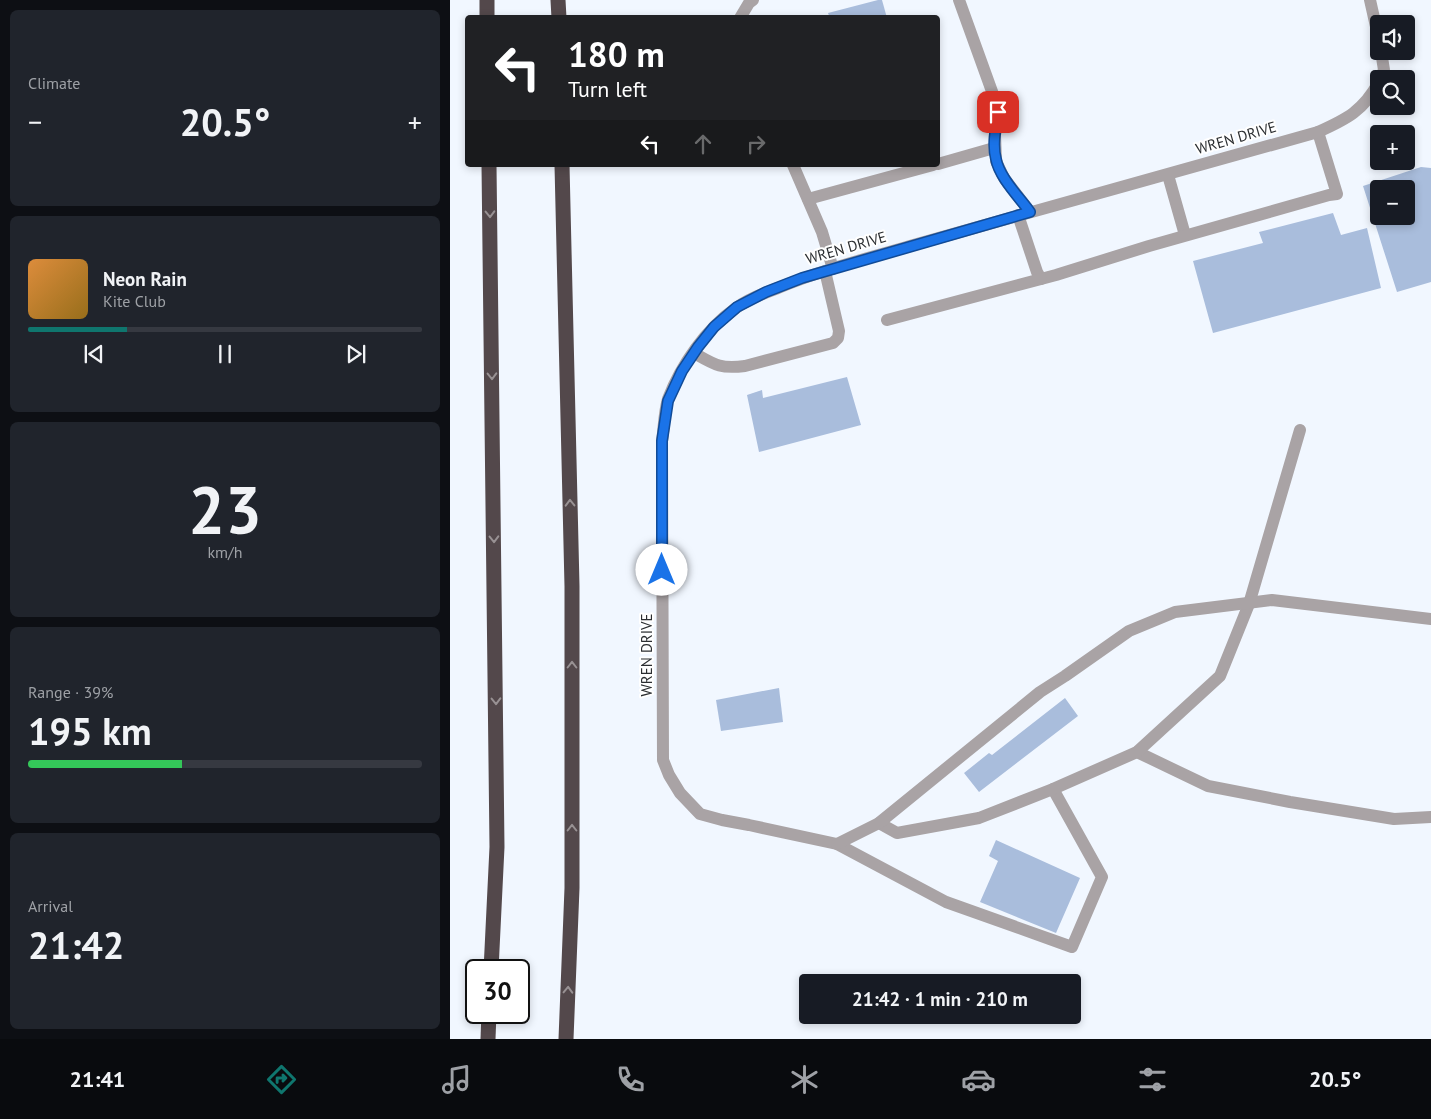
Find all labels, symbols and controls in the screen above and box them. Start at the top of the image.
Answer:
map controls [1370,15,1415,225]
button: sound [1370,15,1415,60]
text: 180 m [568,31,665,77]
icon: left [485,35,550,100]
button: search [1370,70,1415,115]
text: Climate [28,73,80,93]
text: Turn left [568,75,647,103]
pin [977,91,1019,133]
text: 20.5° [180,97,270,146]
icon: arrive [984,98,1012,126]
text: − [28,103,42,140]
text: + [408,103,422,140]
street label: WREN DRIVE [1193,117,1278,158]
button: + [1370,125,1415,170]
icon: left [636,130,664,158]
icon: ahead [689,130,717,158]
icon: right [742,130,770,158]
button: − [1370,180,1415,225]
one-way arrow [485,210,495,218]
street label: WREN DRIVE [803,227,888,268]
text: Neon Rain [103,267,187,291]
text: Kite Club [103,291,166,311]
icon: previous [80,340,108,368]
icon: pause [211,340,239,368]
icon: next [342,340,370,368]
one-way arrow [487,372,497,380]
text: 23 [188,467,262,551]
one-way arrow [565,499,576,507]
one-way arrow [489,535,499,543]
text: km/h [207,542,243,562]
position arrow [635,543,687,595]
street label: WREN DRIVE [637,613,656,697]
one-way arrow [567,661,577,669]
text: Range · 39% [28,682,113,702]
one-way arrow [491,698,501,705]
text: 195 km [28,706,152,755]
one-way arrow [567,824,577,832]
text: Arrival [28,896,73,916]
text: 21:42 [28,920,124,969]
speed limit sign: 30 [465,959,530,1024]
one-way arrow [562,986,573,994]
text: 21:42 · 1 min · 210 m [852,987,1028,1011]
icon: directions [264,1062,299,1097]
icon: music [439,1062,474,1097]
icon: phone [613,1062,648,1097]
icon: climate [787,1062,822,1097]
icon: car [961,1062,996,1097]
icon: filters [1135,1062,1170,1097]
text: 21:41 [70,1065,125,1093]
text: 20.5° [1309,1065,1361,1093]

